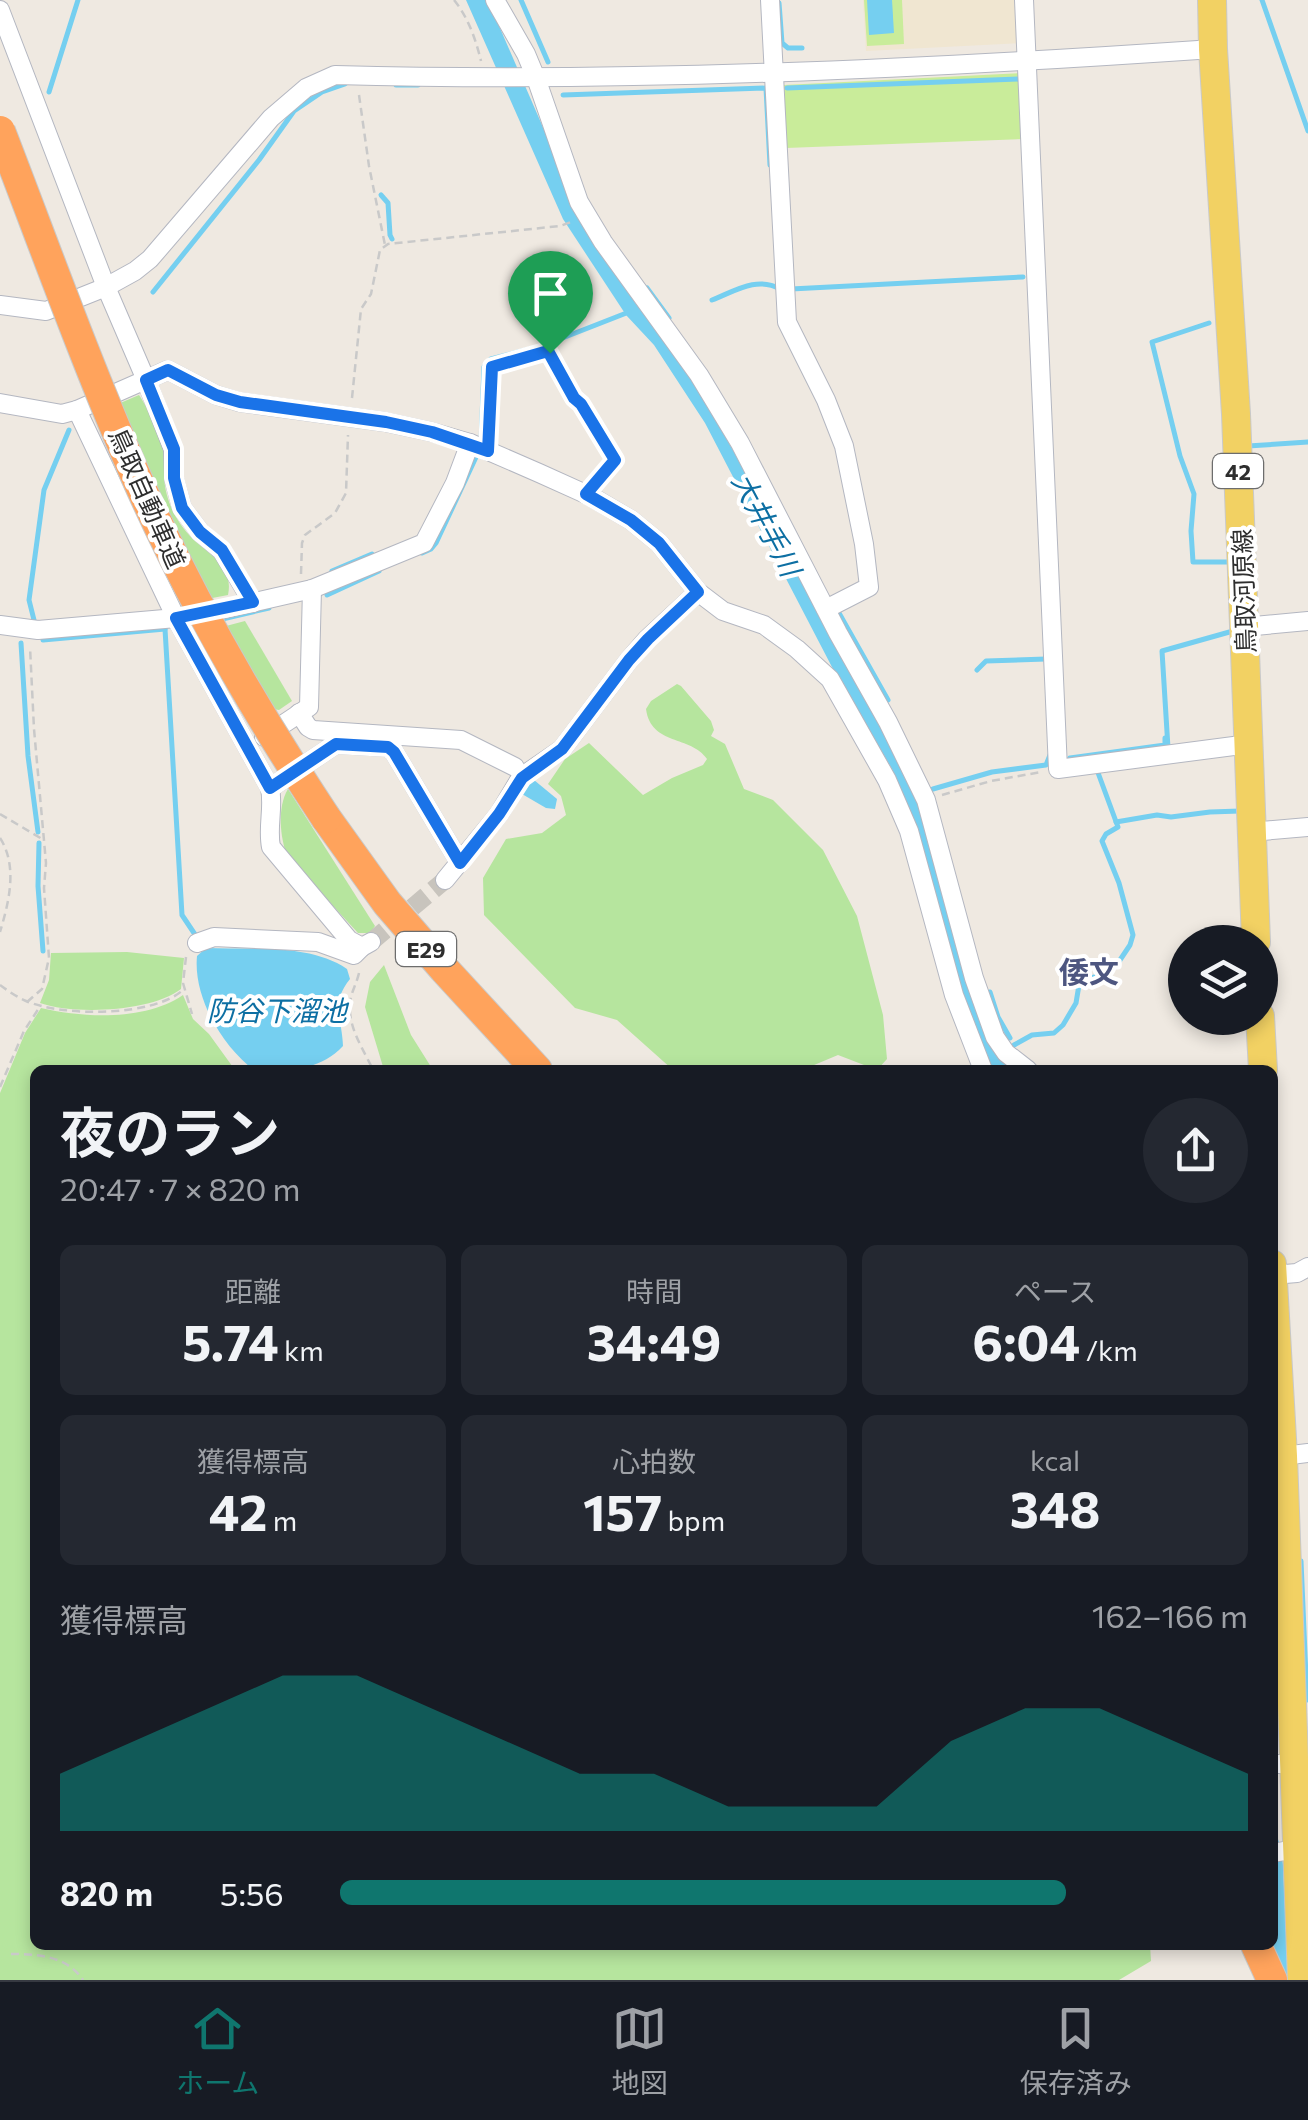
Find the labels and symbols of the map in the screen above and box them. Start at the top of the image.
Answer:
pin [508,251,593,354]
street label: 鳥取自動車道 [104,423,192,573]
road number: 42 [1213,454,1263,488]
water label: 大井手川 [726,467,810,584]
street label: 鳥取河原線 [1226,528,1260,654]
road number: E29 [396,932,456,966]
district label: 倭文 [1059,952,1119,989]
water label: 防谷下溜池 [207,993,350,1027]

